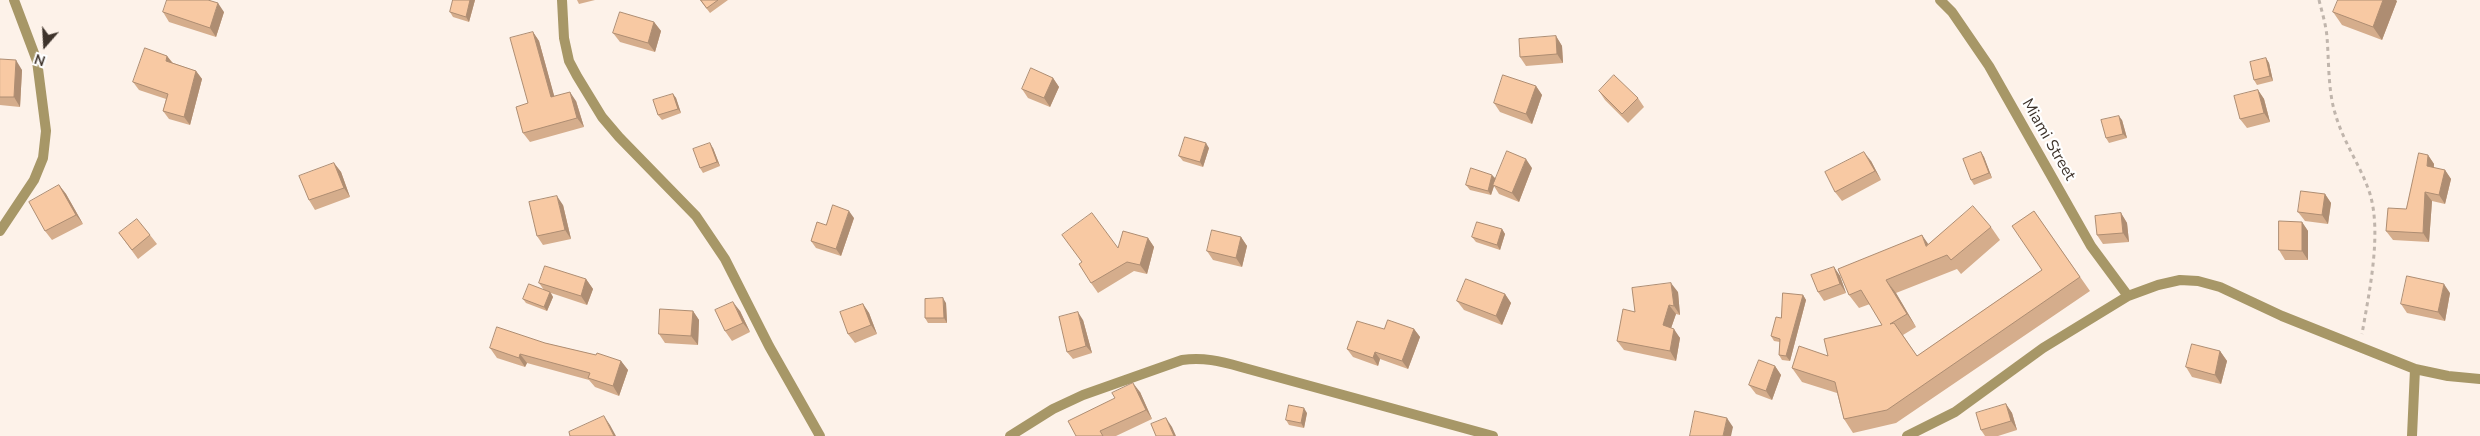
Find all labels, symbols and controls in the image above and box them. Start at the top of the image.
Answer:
north arrow [20,20,70,70]
text: N [32,49,48,70]
street label: Miami Street [2017,96,2079,184]

